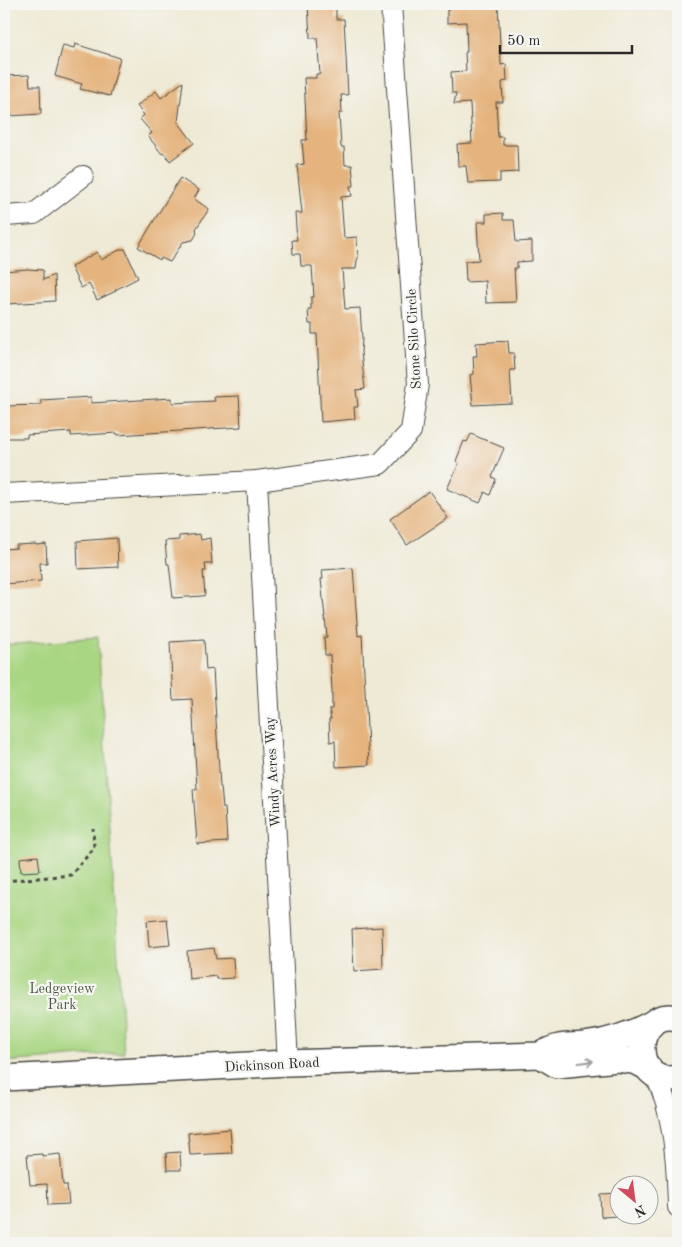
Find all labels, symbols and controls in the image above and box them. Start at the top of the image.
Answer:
scale bar [500,22,632,54]
text: 50 m [507,34,541,49]
street label: Stone Silo Circle [404,288,424,390]
street label: Windy Acres Way [263,716,283,828]
park label: Ledgeview Park [29,982,95,1012]
street label: Dickinson Road [224,1056,320,1074]
one-way arrow [577,1057,593,1067]
north arrow [610,1174,660,1224]
text: N [631,1202,648,1219]

